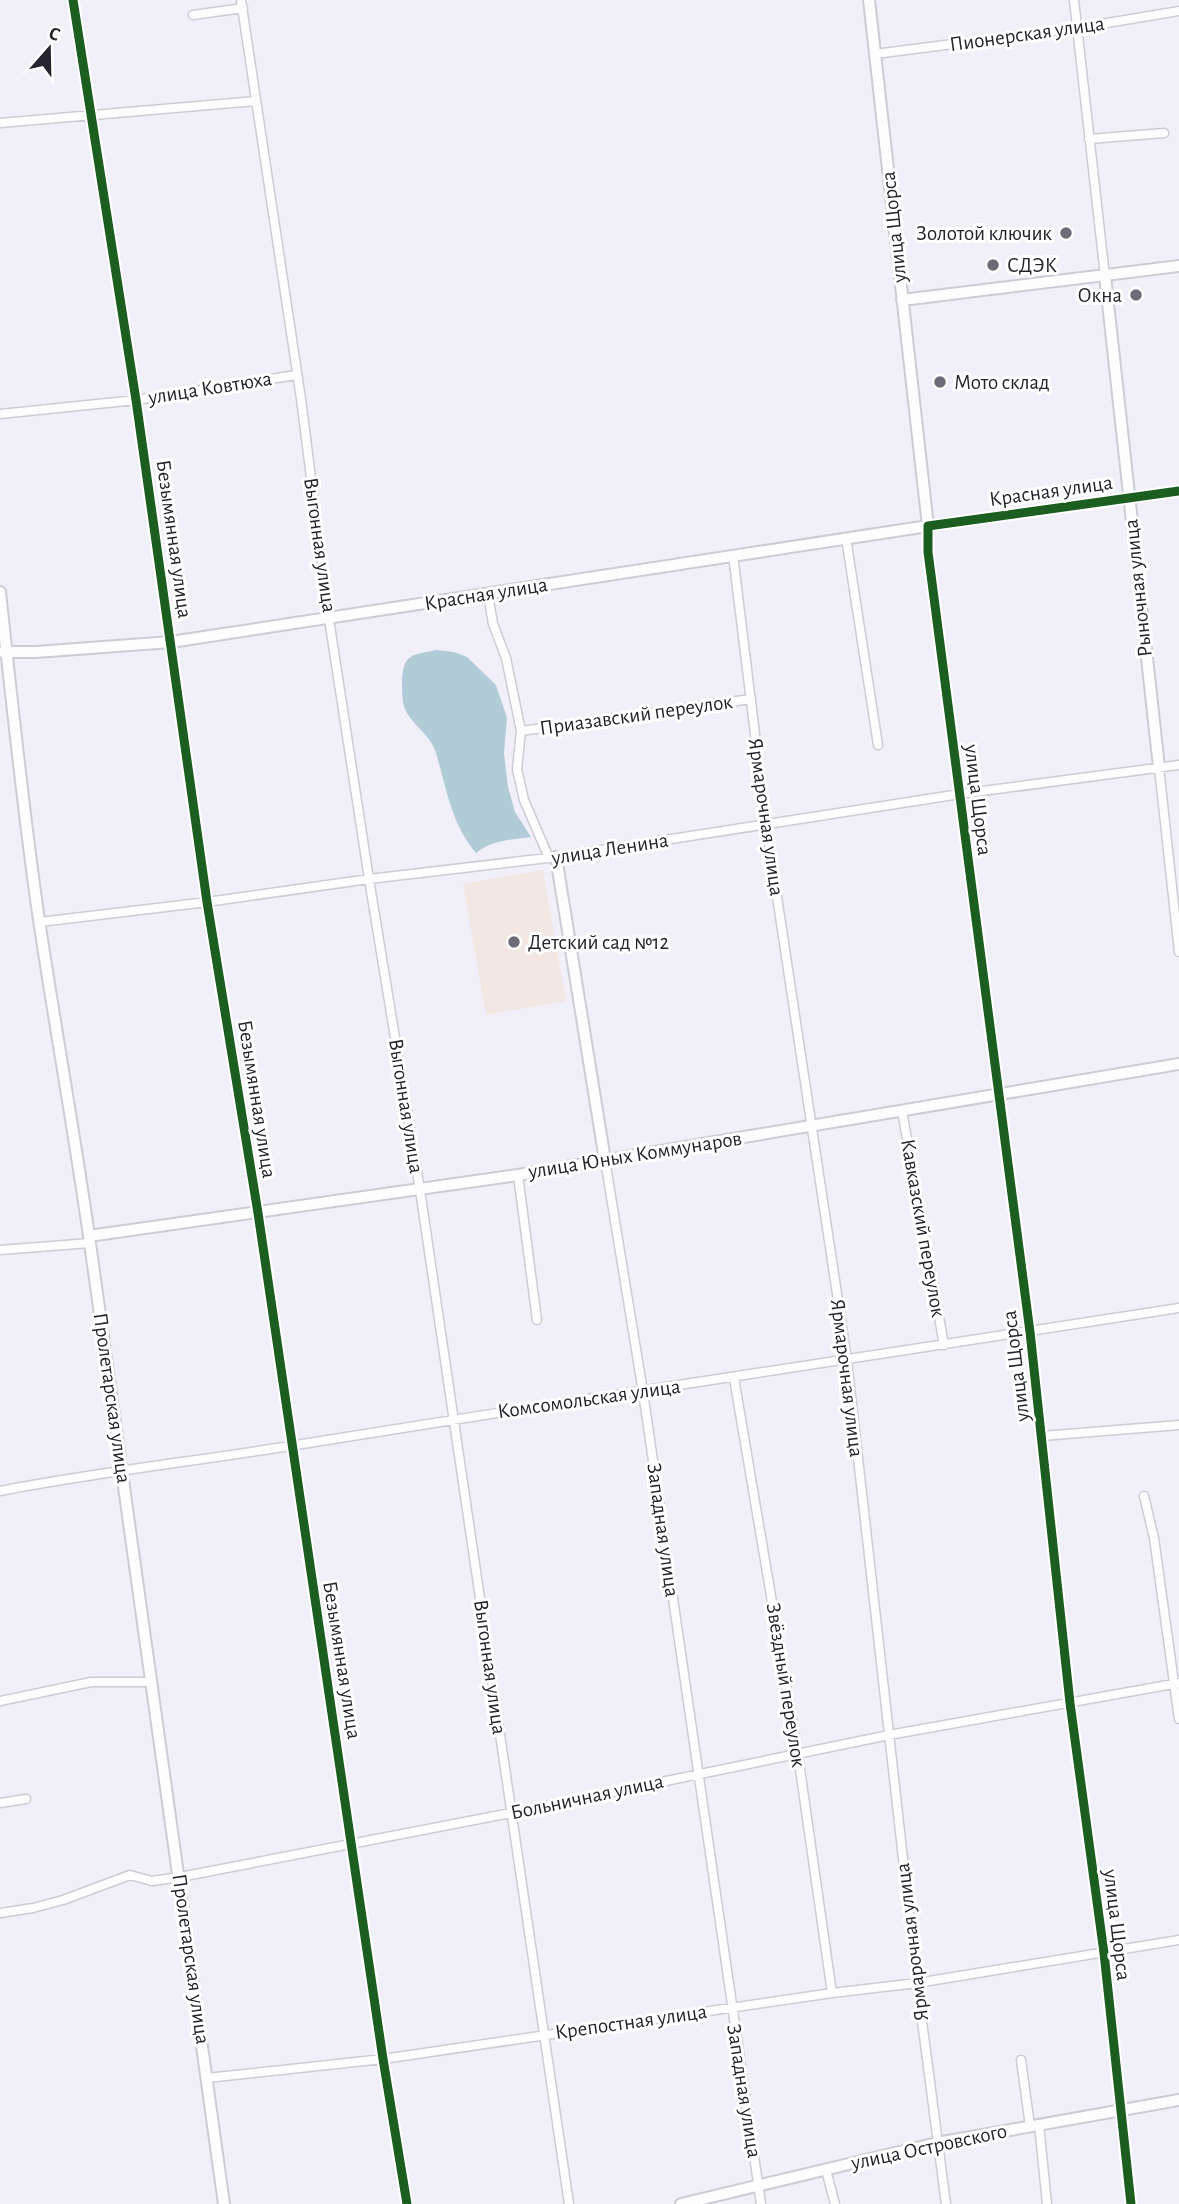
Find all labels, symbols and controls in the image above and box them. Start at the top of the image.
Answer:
street label: Пионерская улица [948,13,1106,55]
north arrow [14,14,84,84]
text: С [46,24,62,45]
street label: улица Щорса [878,170,910,285]
place label: Золотой ключик [916,223,1052,244]
marker: Золотой ключик [1058,225,1074,241]
place label: СДЭК [1007,255,1057,276]
marker: СДЭК [985,257,1001,273]
place label: Окна [1077,285,1122,306]
marker: Окна [1128,287,1144,303]
street label: улица Ковтюха [146,368,274,408]
place label: Мото склад [954,372,1050,393]
marker: Мото склад [932,374,948,390]
street label: Безымянная улица [152,458,196,620]
street label: Красная улица [988,472,1114,510]
street label: Выгонная улица [300,476,340,614]
street label: Рыночная улица [1120,518,1156,658]
street label: Красная улица [423,574,549,614]
street label: Приазавский переулок [538,691,734,739]
street label: Ярмарочная улица [745,737,788,898]
street label: улица Щорса [961,742,995,857]
street label: улица Ленина [549,829,670,869]
place label: Детский сад №12 [528,932,669,953]
marker: Детский сад №12 [506,934,522,950]
street label: Безымянная улица [234,1018,280,1180]
street label: Выгонная улица [385,1037,427,1175]
street label: улица Юных Коммунаров [526,1128,743,1182]
street label: Кавказский переулок [897,1137,949,1319]
street label: Ярмарочная улица [827,1298,867,1459]
street label: улица Щорса [999,1309,1033,1424]
street label: Пролетарская улица [90,1311,134,1485]
street label: Комсомольская улица [496,1376,682,1422]
street label: Западная улица [643,1462,683,1599]
street label: Безымянная улица [319,1579,365,1741]
street label: Выгонная улица [470,1598,510,1736]
street label: Звёздный переулок [763,1601,809,1769]
street label: Больничная улица [509,1770,666,1823]
street label: Ярмарочная улица [892,1861,932,2022]
street label: улица Щорса [1100,1867,1134,1982]
street label: Пролетарская улица [169,1872,213,2046]
street label: Крепостная улица [554,2001,709,2043]
street label: Западная улица [723,2023,765,2160]
street label: улица Островского [848,2120,1009,2174]

